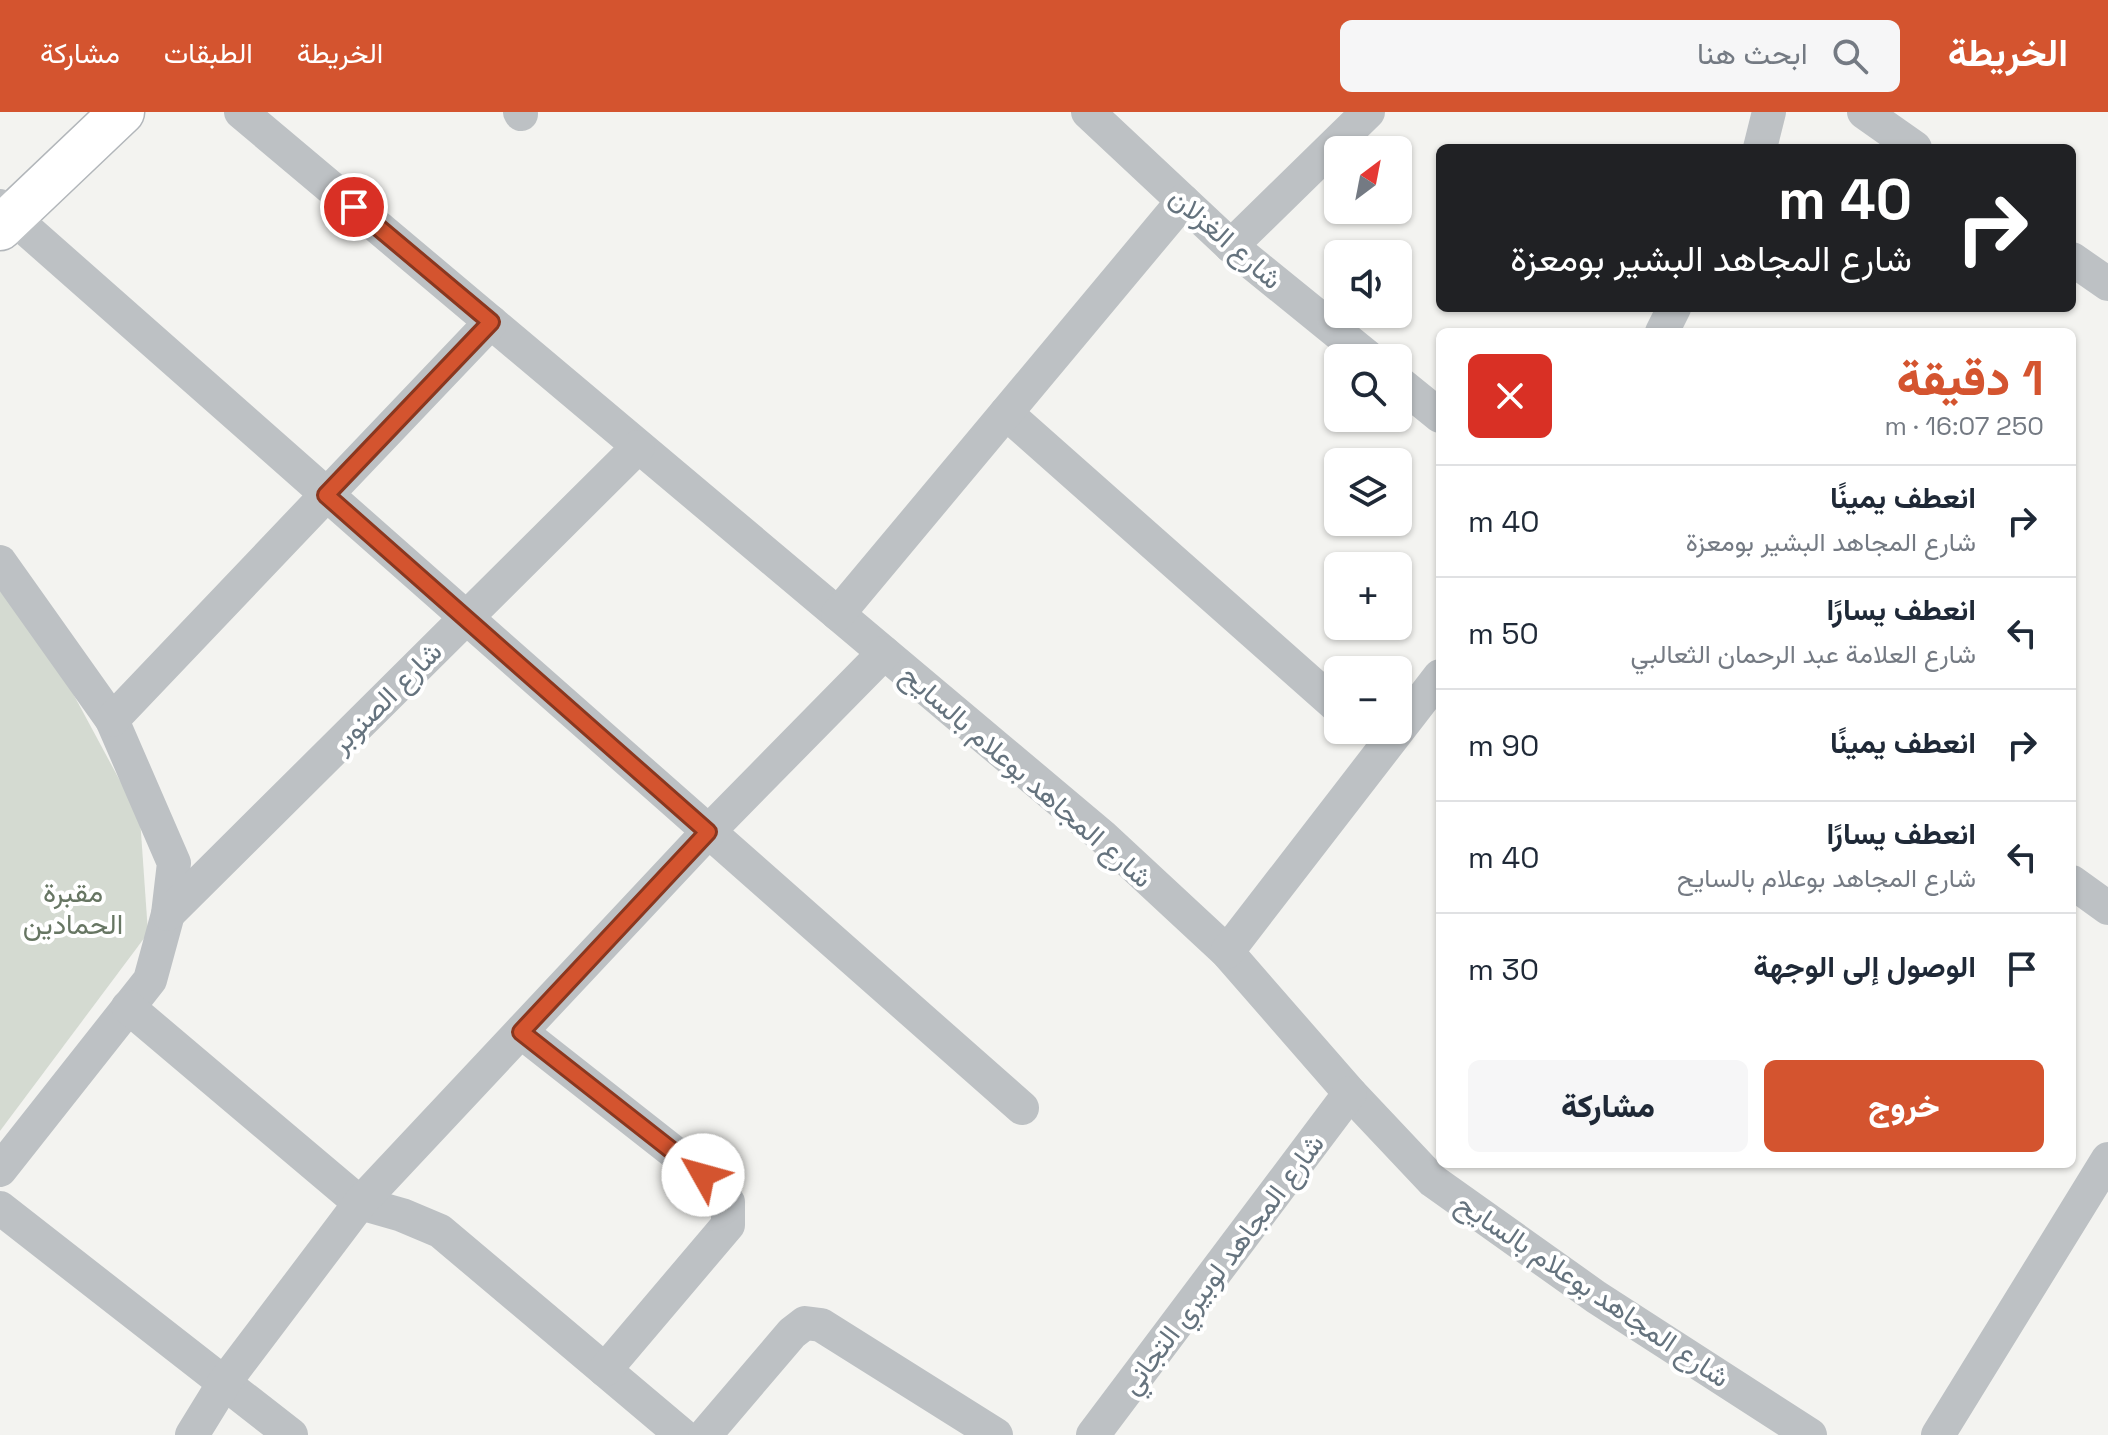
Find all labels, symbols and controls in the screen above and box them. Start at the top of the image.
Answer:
search box [1340,20,1900,92]
text: الخريطة [1948,29,2068,77]
text: ابحث هنا [1697,34,1808,73]
icon: search [1828,34,1872,78]
text: مشاركة [40,35,120,71]
text: الطبقات [164,35,253,71]
text: الخريطة [297,35,383,71]
north arrow [1324,136,1412,224]
map controls [1324,136,1412,744]
text: 40 m [1778,164,1912,235]
pin [320,173,388,241]
icon: right [1940,176,2044,280]
street label: شارع الغزلان [1162,179,1290,298]
icon: arrive [332,185,376,229]
text: شارع المجاهد البشير بومعزة [1510,236,1912,282]
button: sound [1324,240,1412,328]
button: search [1324,344,1412,432]
text: 1 دقيقة [1896,348,2044,409]
button: close [1468,354,1552,438]
text: 250 m · 16:07 [1885,409,2044,443]
button: layers [1324,448,1412,536]
text: انعطف يمينًا [1830,478,1976,517]
icon: right [2000,499,2044,543]
text: 40 m [1468,502,1540,541]
text: شارع المجاهد البشير بومعزة [1686,525,1976,559]
button: + [1324,552,1412,640]
text: انعطف يسارًا [1826,590,1976,629]
icon: left [2000,611,2044,655]
text: 50 m [1468,614,1539,653]
street label: شارع الصنوبر [322,634,450,762]
text: شارع العلامة عبد الرحمان الثعالبي [1631,637,1976,671]
button: − [1324,656,1412,744]
street label: شارع المجاهد بوعلام بالسايح [892,657,1160,897]
text: انعطف يمينًا [1830,723,1976,762]
icon: right [2000,723,2044,767]
text: 90 m [1468,726,1539,765]
text: انعطف يسارًا [1826,814,1976,853]
icon: left [2000,835,2044,879]
text: 40 m [1468,838,1540,877]
text: شارع المجاهد بوعلام بالسايح [1677,861,1976,895]
park label: مقبرة الحمادين [23,874,123,942]
text: الوصول إلى الوجهة [1753,947,1976,986]
icon: arrive [2000,947,2044,991]
text: 30 m [1468,950,1539,989]
button: مشاركة [1468,1060,1748,1152]
button: خروج [1764,1060,2044,1152]
street label: شارع المجاهد لوبيري التجاني [1112,1127,1336,1404]
position arrow [661,1133,745,1217]
street label: شارع المجاهد بوعلام بالسايح [1448,1185,1737,1397]

